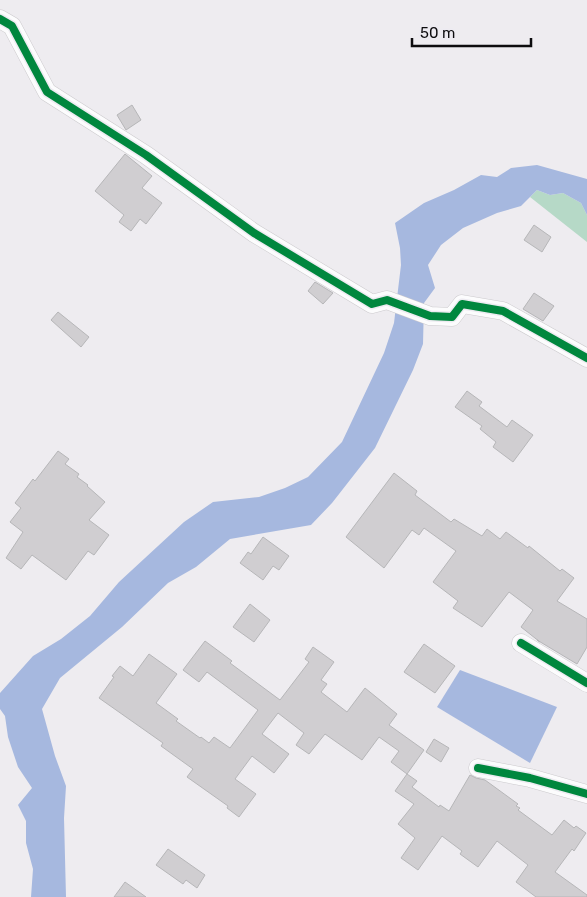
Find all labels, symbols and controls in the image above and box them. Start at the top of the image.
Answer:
scale bar [412,15,531,47]
text: 50 m [420,24,455,42]

